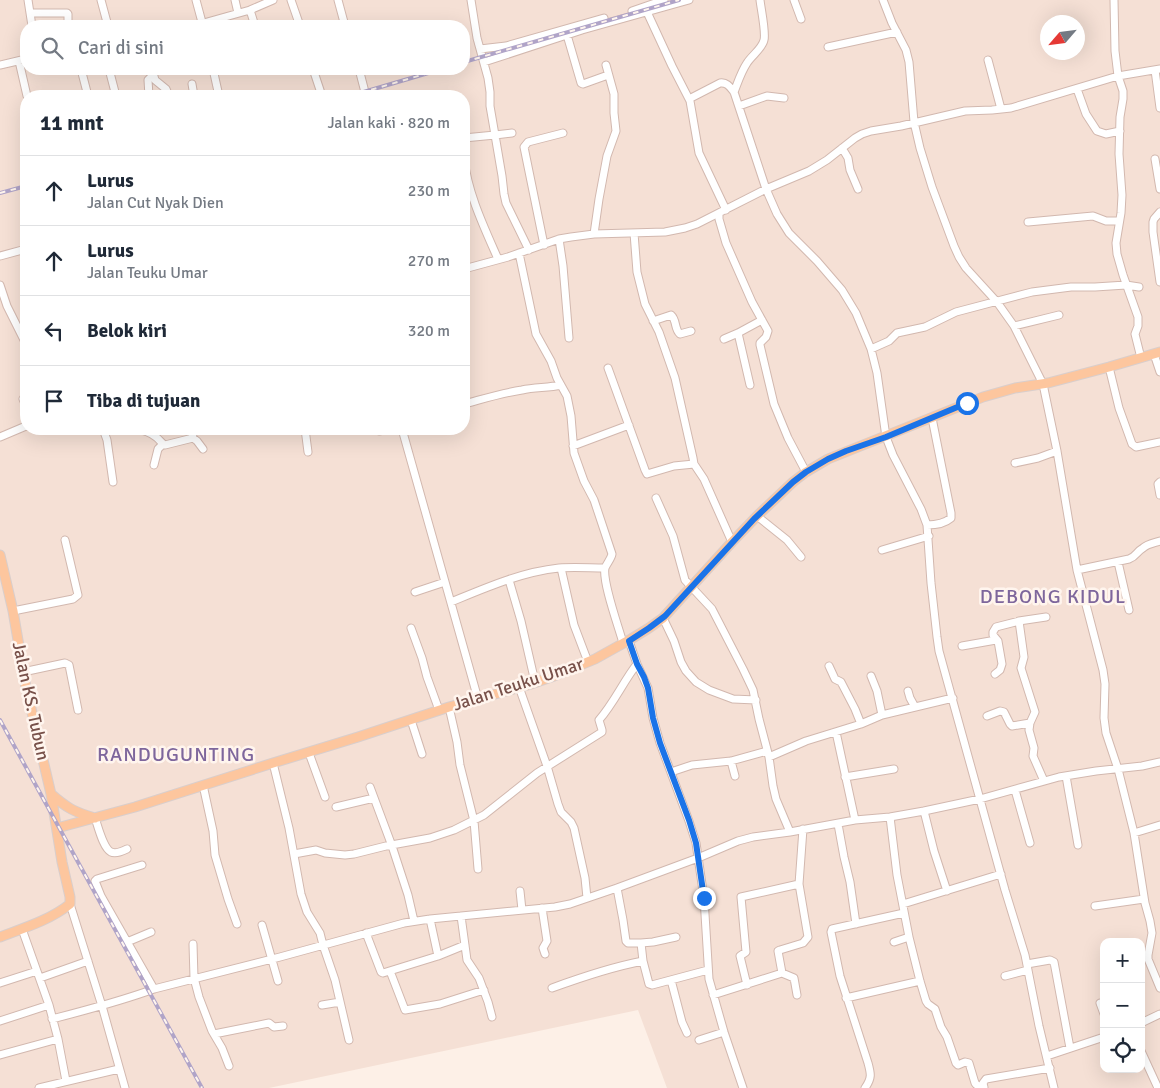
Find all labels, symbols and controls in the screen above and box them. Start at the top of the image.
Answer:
north arrow [1040,15,1085,60]
search box [20,20,470,75]
icon: search [38,34,66,62]
text: Cari di sini [78,36,164,60]
text: 11 mnt [40,110,104,136]
text: Jalan kaki · 820 m [328,113,450,133]
text: Lurus [87,169,134,193]
icon: ahead [40,177,68,205]
text: 230 m [408,181,450,201]
text: Jalan Cut Nyak Dien [87,193,224,213]
text: Lurus [87,239,134,263]
icon: ahead [40,247,68,275]
text: 270 m [408,251,450,271]
text: Jalan Teuku Umar [87,263,208,283]
icon: left [40,317,68,345]
text: Belok kiri [87,319,167,343]
text: 320 m [408,321,450,341]
icon: arrive [40,387,68,415]
text: Tiba di tujuan [87,389,200,413]
route start [956,392,979,415]
district label: DEBONG KIDUL [980,584,1126,609]
street label: Jalan KS. Tubun [8,640,54,762]
street label: Jalan Teuku Umar [450,652,586,715]
district label: RANDUGUNTING [97,742,255,767]
route end [693,887,716,910]
map controls [1100,938,1145,1073]
button: + [1100,938,1145,983]
button: − [1100,983,1145,1028]
button: locate [1100,1028,1145,1073]

